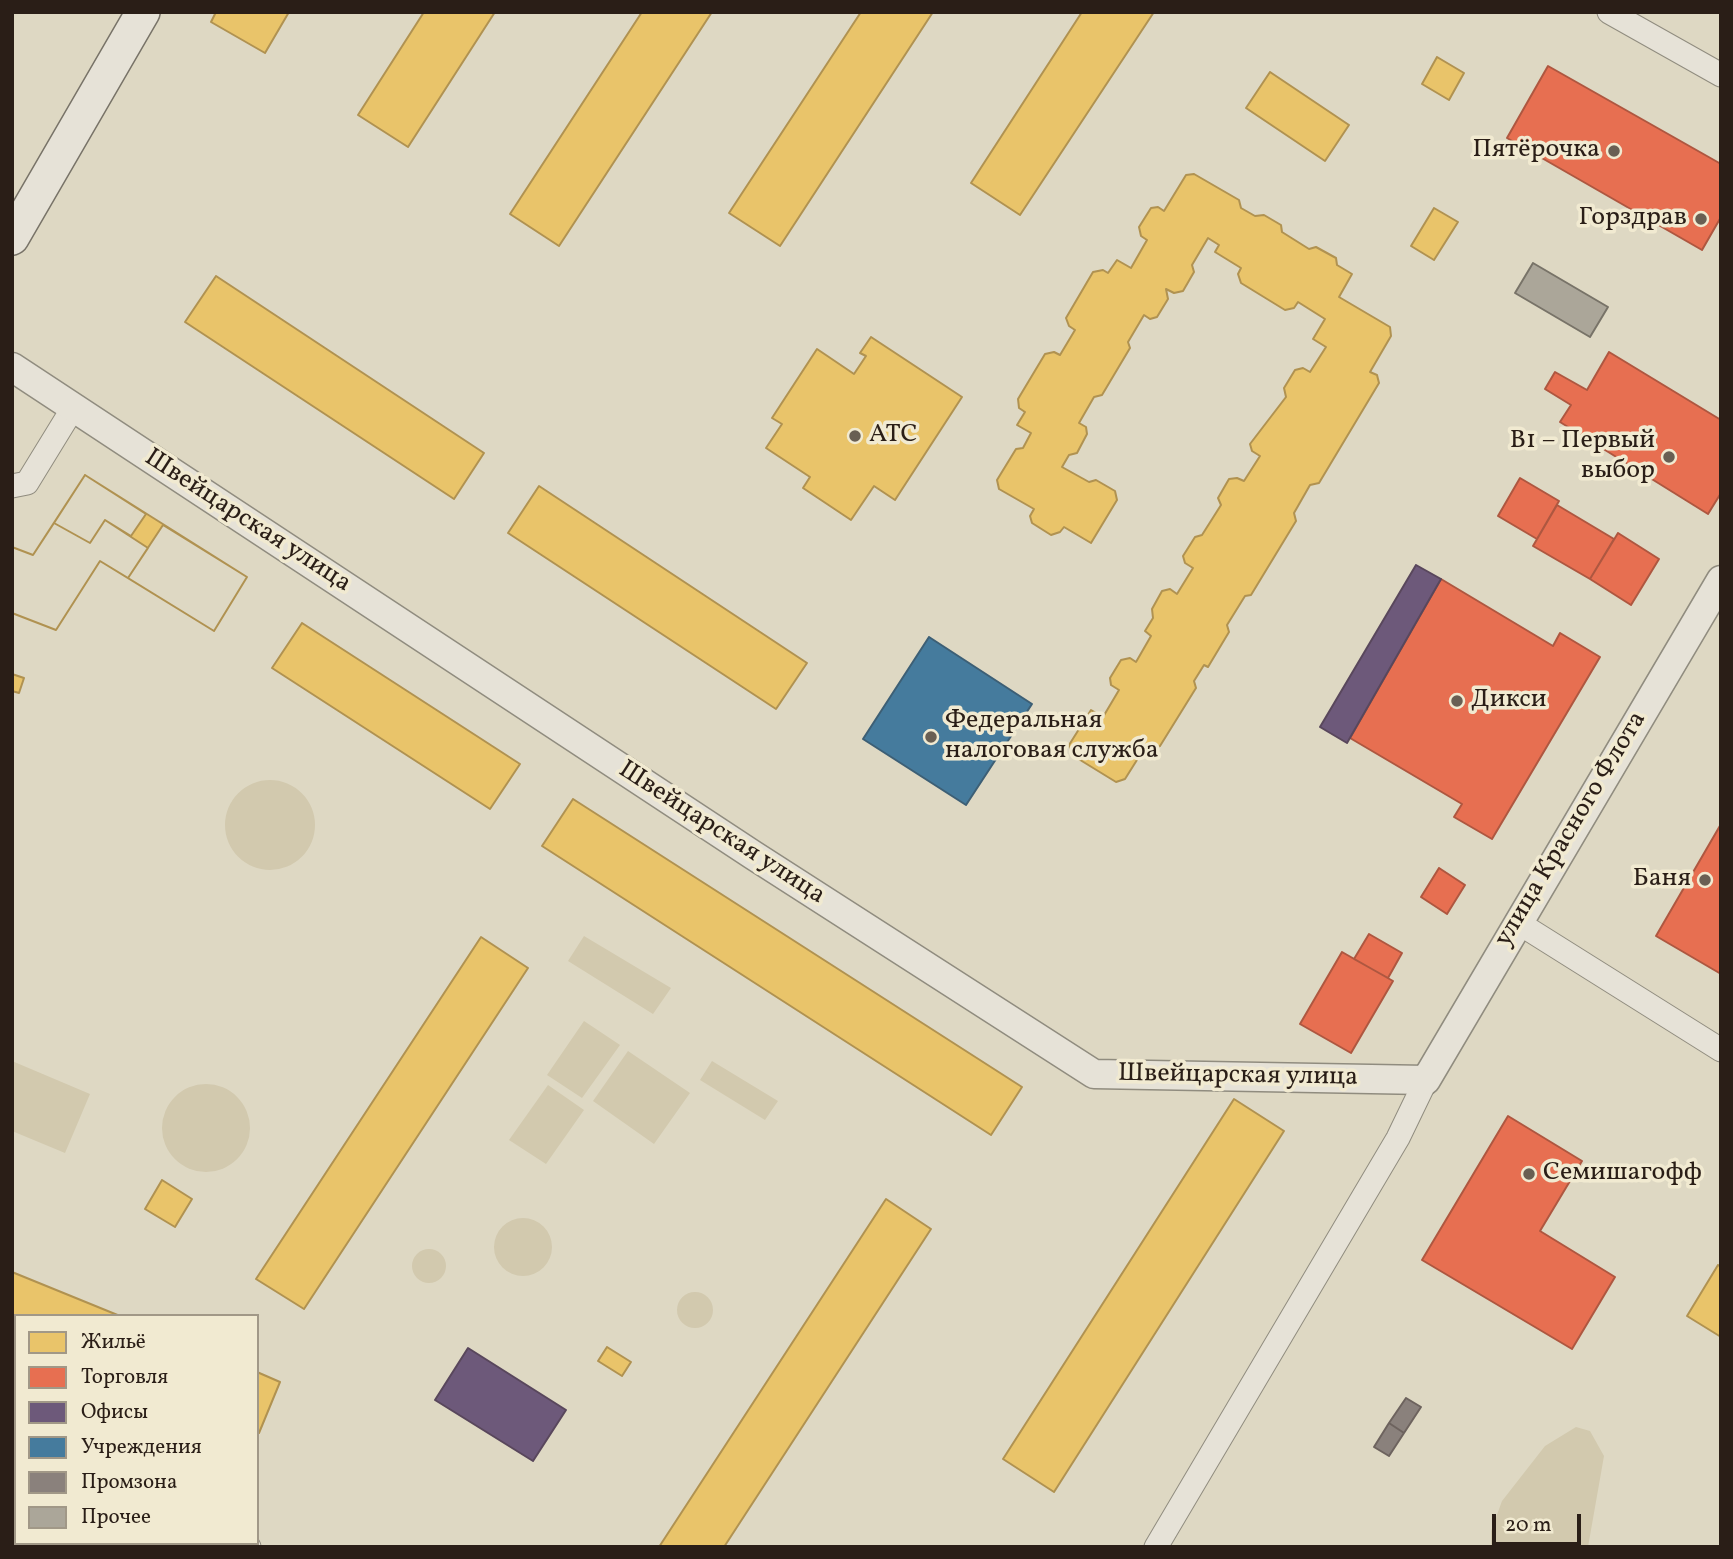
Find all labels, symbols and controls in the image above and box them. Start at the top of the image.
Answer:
place label: Пятёрочка [1472,135,1600,167]
marker: Пятёрочка [1606,143,1622,159]
place label: Горздрав [1579,203,1687,235]
marker: Горздрав [1693,211,1709,227]
place label: АТС [869,420,917,452]
place label: В1 – Первый выбор [1510,426,1655,488]
marker: АТС [847,428,863,444]
street label: Швейцарская улица [138,443,356,601]
marker: В1 – Первый выбор [1661,449,1677,465]
place label: Дикси [1471,685,1547,717]
marker: Дикси [1449,693,1465,709]
place label: Федеральная налоговая служба [945,706,1159,768]
street label: улица Красного Флота [1489,707,1655,953]
marker: Федеральная налоговая служба [923,729,939,745]
street label: Швейцарская улица [612,755,830,913]
place label: Баня [1633,864,1691,896]
marker: Баня [1697,872,1713,888]
street label: Швейцарская улица [1118,1059,1358,1095]
place label: Семишагофф [1543,1158,1702,1190]
marker: Семишагофф [1521,1166,1537,1182]
legend [14,1314,259,1545]
text: Жильё [81,1328,146,1357]
text: Торговля [81,1363,168,1392]
text: Офисы [81,1398,148,1427]
text: Учреждения [81,1433,202,1462]
text: Промзона [81,1468,177,1497]
scale bar [1495,1500,1584,1544]
text: Прочее [81,1503,151,1532]
text: 20 m [1505,1511,1551,1540]

